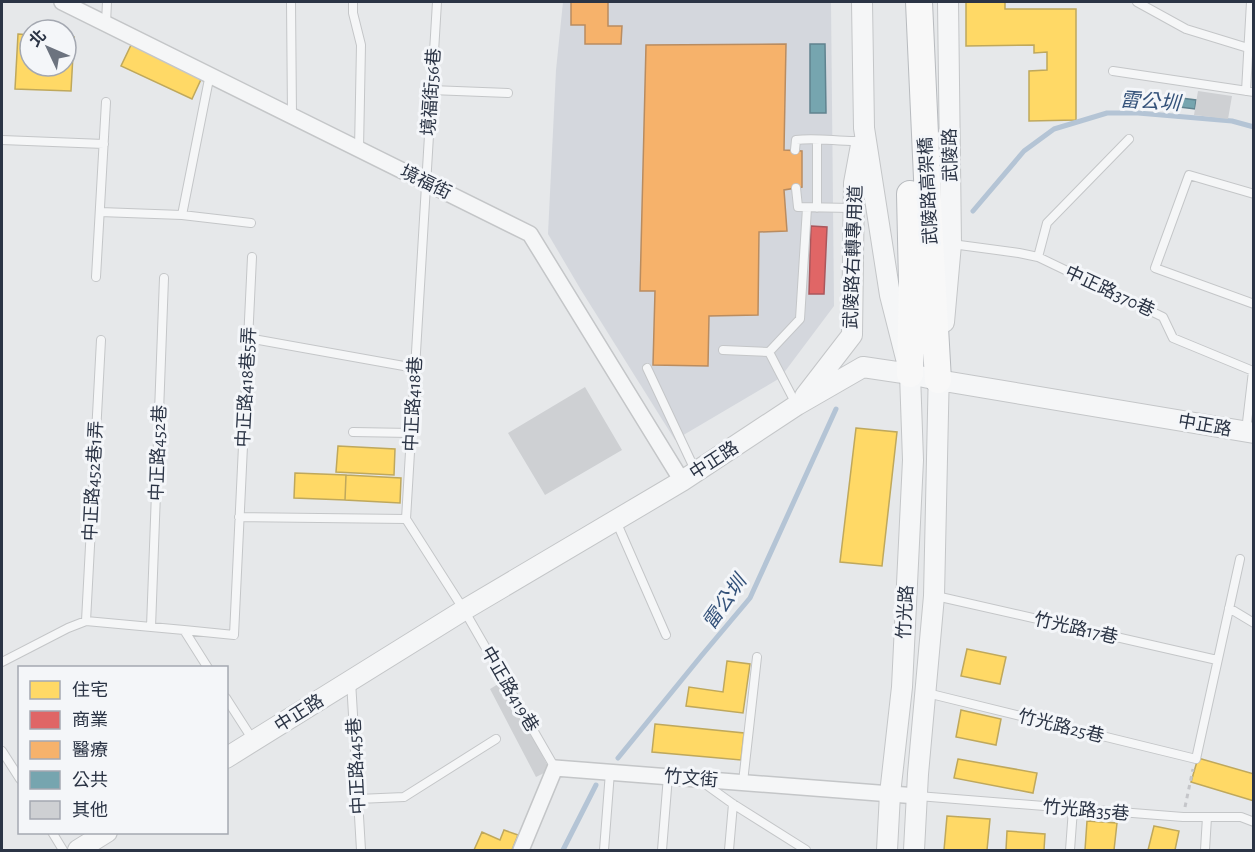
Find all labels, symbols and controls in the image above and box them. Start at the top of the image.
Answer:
north arrow [18,18,78,78]
text: 北 [26,26,49,50]
street label: 境福街56巷 [418,47,444,137]
water label: 雷公圳 [1119,89,1184,114]
street label: 武陵路 [940,128,960,182]
street label: 武陵路高架橋 [915,137,941,245]
street label: 境福街 [397,161,455,203]
street label: 武陵路右轉專用道 [840,185,866,329]
street label: 中正路370巷 [1062,262,1158,320]
street label: 中正路418巷5弄 [233,326,259,448]
street label: 中正路418巷 [401,356,425,452]
street label: 中正路452巷 [146,404,170,502]
street label: 中正路 [1177,410,1233,440]
street label: 中正路452巷1弄 [80,420,106,542]
street label: 中正路 [686,437,742,483]
water label: 雷公圳 [699,569,752,633]
street label: 竹光路 [894,585,916,639]
street label: 竹光路17巷 [1032,609,1120,647]
street label: 中正路419巷 [478,643,542,735]
legend [18,666,228,834]
text: 住宅 [72,680,108,700]
street label: 中正路 [271,690,327,736]
street label: 竹光路25巷 [1016,706,1106,746]
text: 商業 [72,710,108,730]
street label: 中正路445巷 [343,717,369,815]
text: 醫療 [72,741,108,760]
street label: 竹文街 [663,766,719,790]
text: 公共 [72,771,108,790]
street label: 竹光路35巷 [1042,796,1130,824]
text: 其他 [72,800,108,820]

